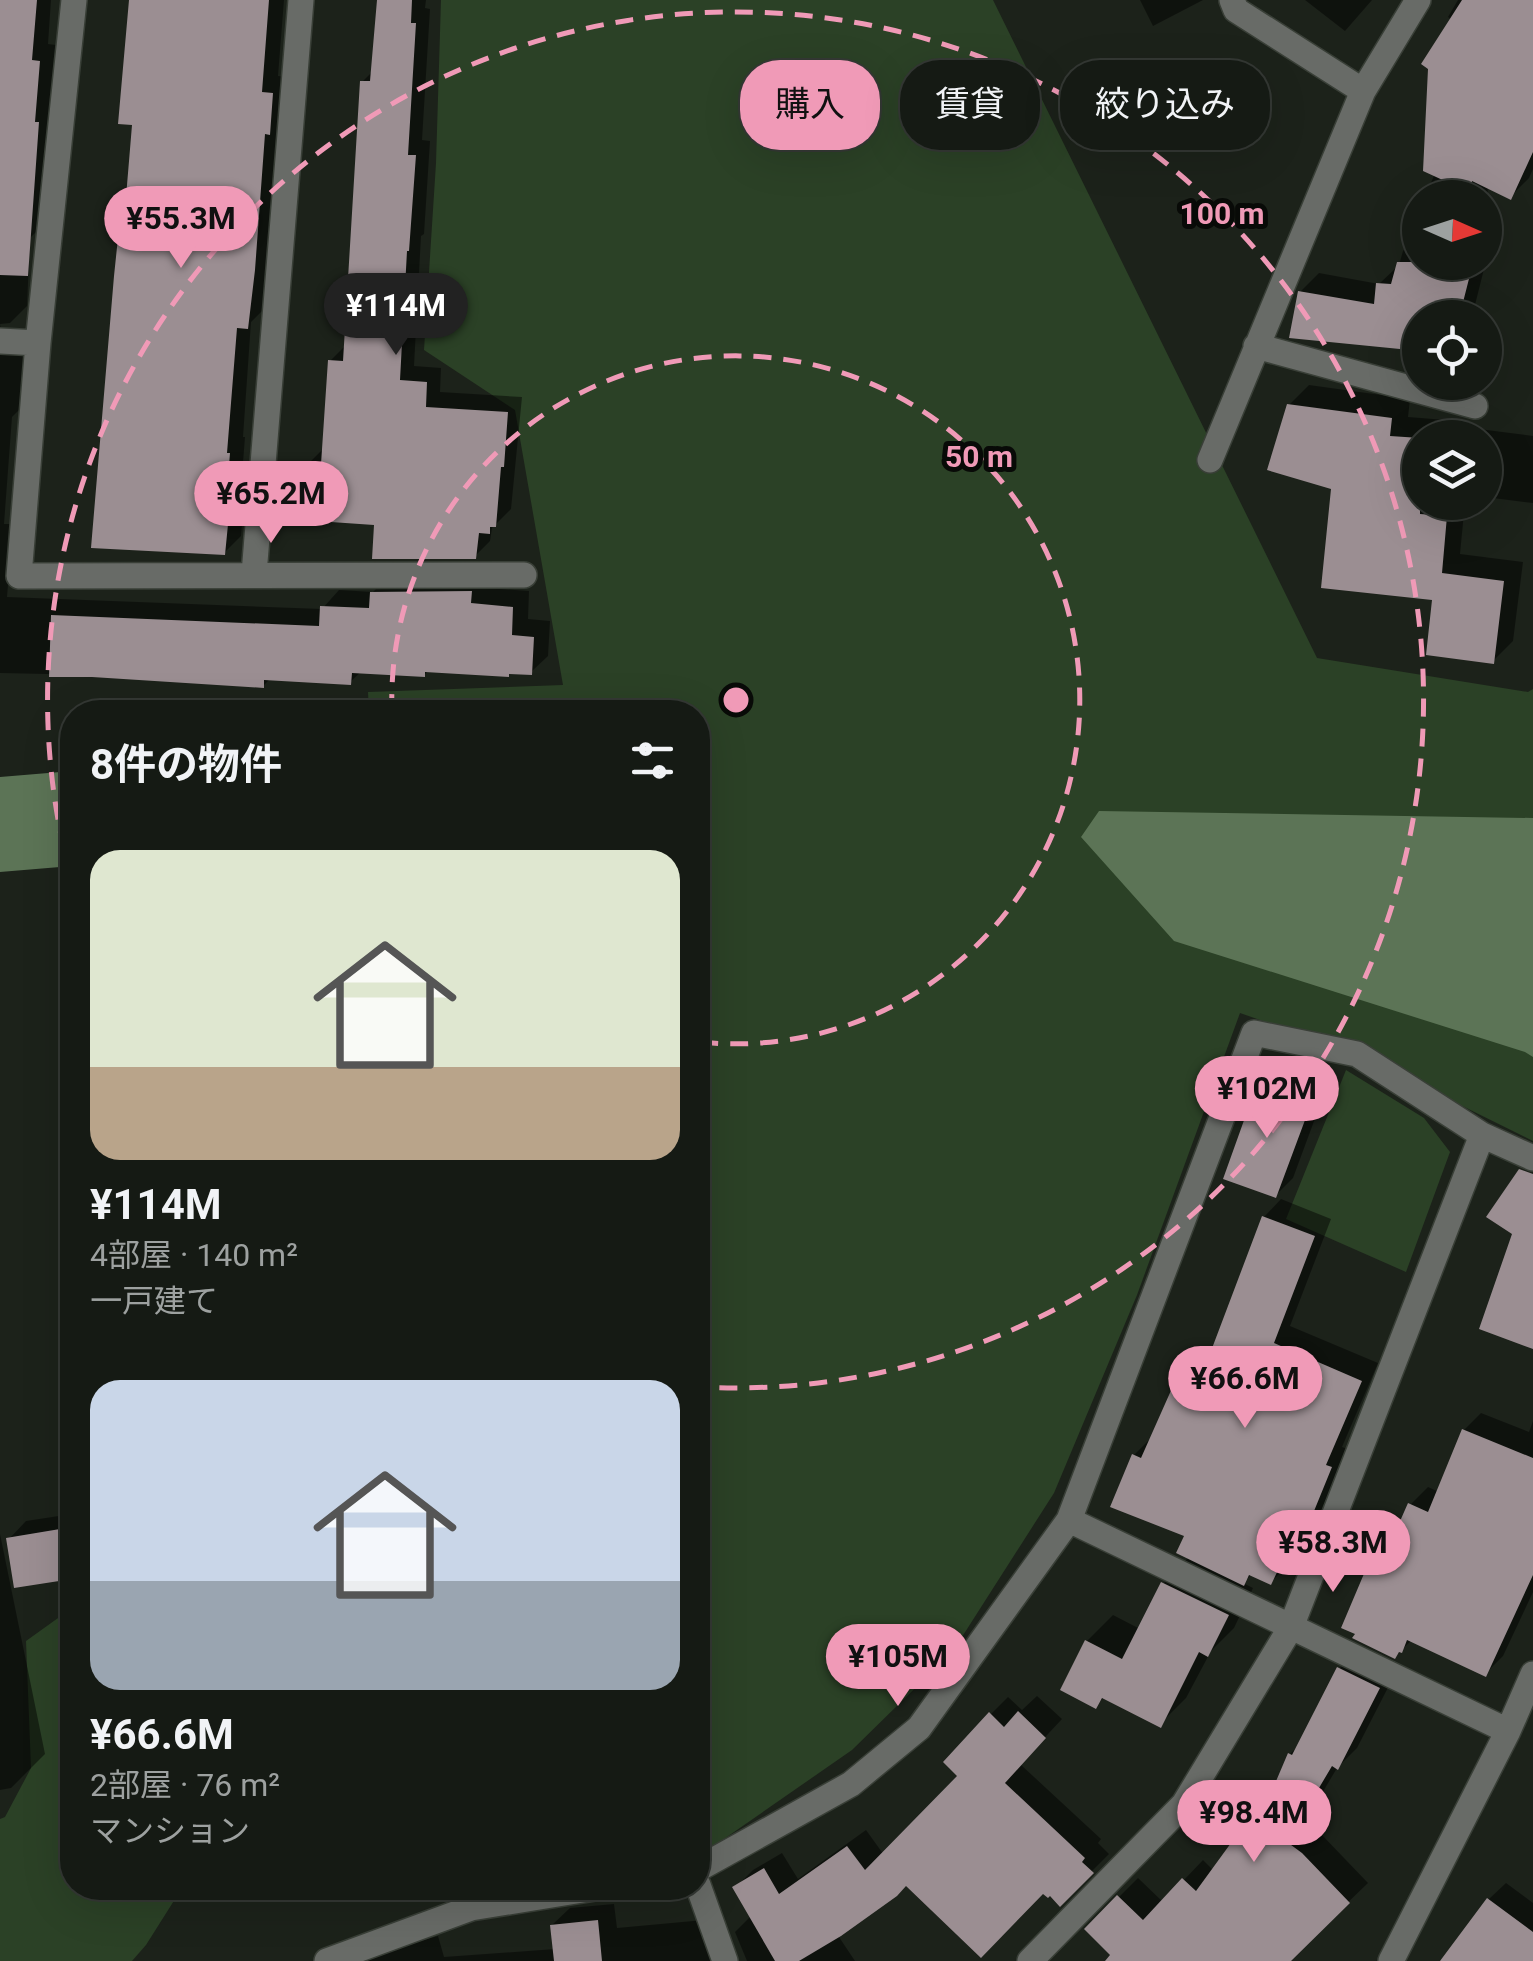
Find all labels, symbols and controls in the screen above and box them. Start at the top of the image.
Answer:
chip: 購入 [740,60,880,150]
chip: 賃貸 [900,60,1040,150]
chip: 絞り込み [1060,60,1270,150]
north arrow [1402,180,1502,280]
map controls [1402,180,1502,520]
pin: ¥55.3M [100,186,262,271]
text: 100 m [1179,196,1265,231]
text: ¥55.3M [126,199,236,237]
pin: ¥114M [326,273,466,358]
text: ¥114M [346,286,446,324]
button: locate [1402,300,1502,400]
button: layers [1402,420,1502,520]
text: 50 m [945,439,1013,474]
pin: ¥65.2M [190,461,352,546]
text: ¥65.2M [216,474,326,512]
centre of rings [718,682,754,718]
icon: filters [625,733,680,788]
text: 8件の物件 [90,740,282,789]
icon: home [295,915,475,1095]
pin: ¥102M [1197,1056,1337,1141]
text: ¥102M [1217,1069,1317,1107]
text: ¥114M [90,1180,222,1229]
text: 4部屋 · 140 m² [90,1236,298,1274]
text: 一戸建て [90,1282,218,1320]
pin: ¥66.6M [1164,1346,1326,1431]
text: ¥66.6M [1190,1359,1300,1397]
icon: home [295,1445,475,1625]
pin: ¥58.3M [1252,1510,1414,1595]
text: ¥58.3M [1278,1523,1388,1561]
pin: ¥105M [828,1624,968,1709]
text: ¥105M [848,1637,948,1675]
text: ¥66.6M [90,1710,234,1759]
text: 2部屋 · 76 m² [90,1766,280,1804]
pin: ¥98.4M [1173,1780,1335,1865]
text: ¥98.4M [1199,1793,1309,1831]
text: マンション [90,1812,250,1850]

